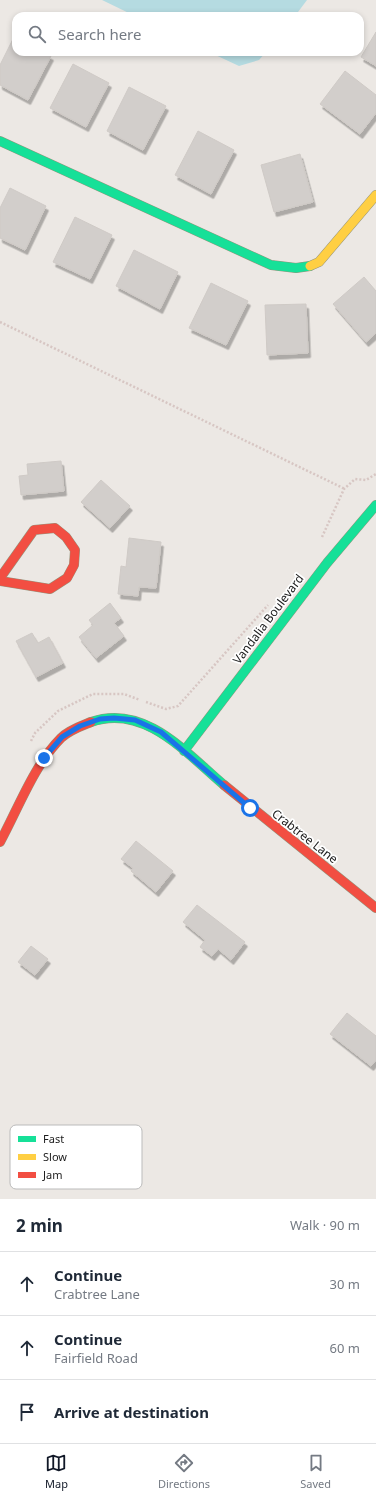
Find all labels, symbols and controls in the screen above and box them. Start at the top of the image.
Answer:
search box [12,12,364,56]
icon: search [26,23,48,45]
text: Search here [58,24,141,44]
street label: Vandalia Boulevard [229,571,307,667]
route end [35,749,53,767]
route start [241,799,259,817]
street label: Crabtree Lane [269,805,342,867]
legend [10,1125,142,1189]
text: Fast [43,1131,64,1146]
text: Slow [43,1149,67,1164]
text: Jam [42,1167,62,1182]
text: 2 min [16,1214,63,1237]
text: Walk · 90 m [290,1216,360,1234]
text: Continue [54,1265,122,1285]
icon: ahead [16,1273,38,1295]
text: 30 m [330,1275,360,1293]
text: Crabtree Lane [54,1285,140,1303]
text: Continue [54,1329,122,1349]
icon: ahead [16,1337,38,1359]
text: 60 m [330,1339,360,1357]
text: Fairfield Road [54,1349,138,1367]
icon: arrive [16,1401,38,1423]
text: Arrive at destination [54,1402,209,1422]
tab: Map [45,1452,68,1491]
tab: Directions [158,1452,210,1491]
tab: Saved [300,1452,331,1491]

